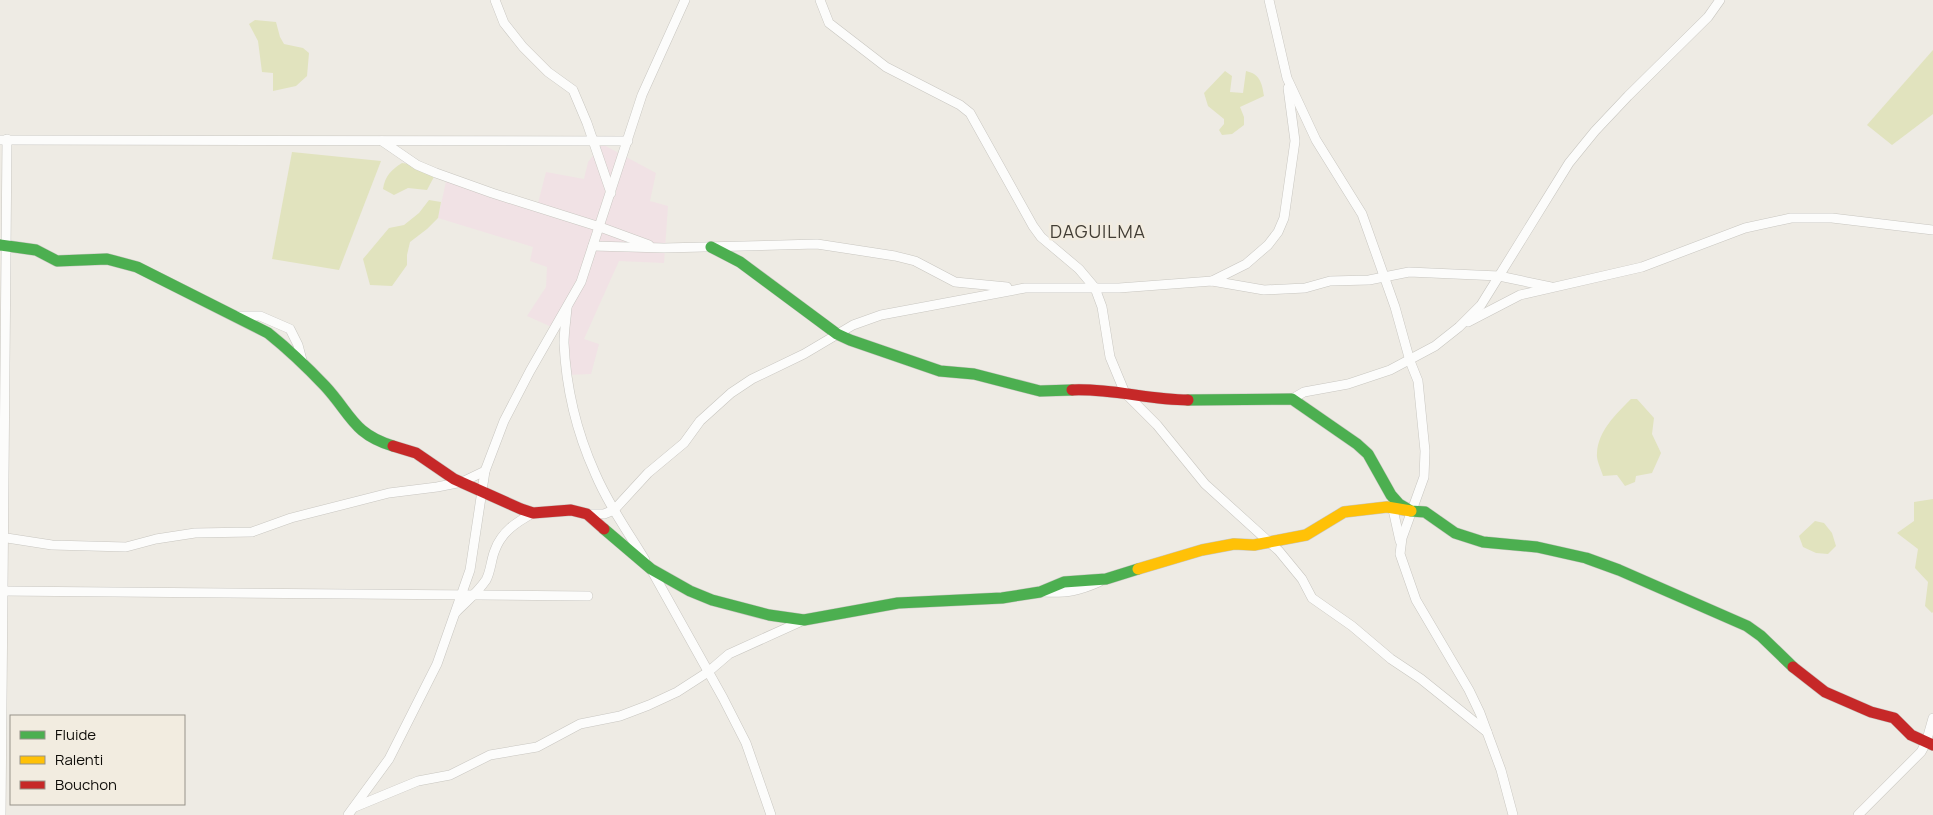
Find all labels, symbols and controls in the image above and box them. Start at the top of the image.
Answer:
district label: DAGUILMA [1050,219,1146,243]
legend [10,715,185,805]
text: Fluide [55,724,96,745]
text: Ralenti [55,749,103,770]
text: Bouchon [55,774,117,795]

